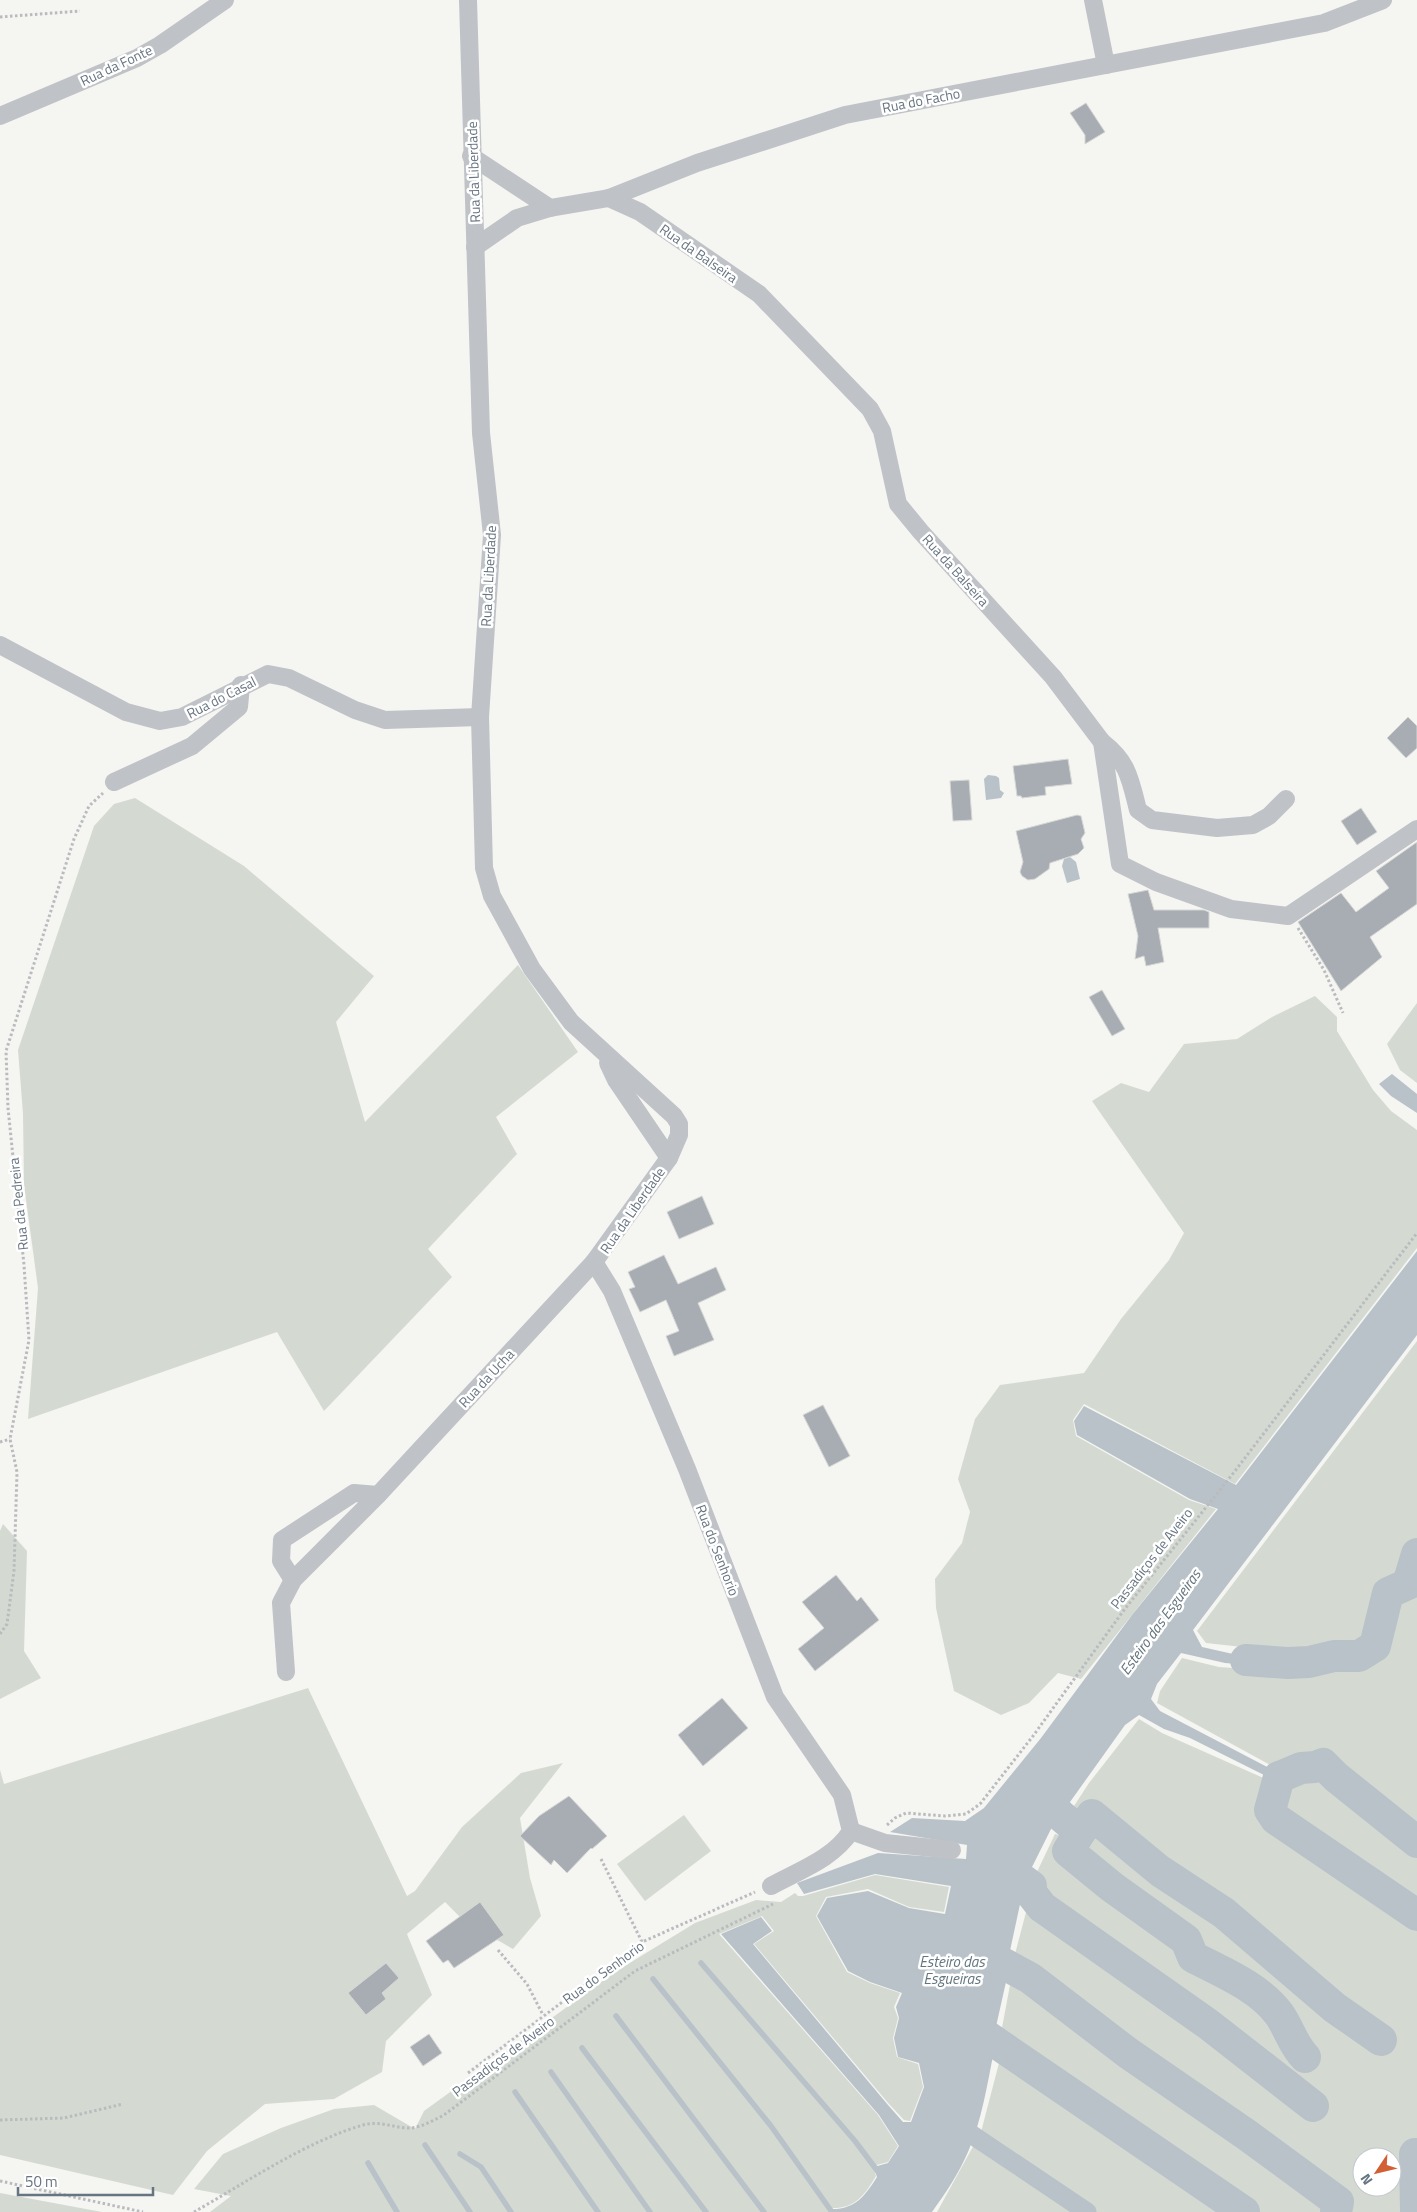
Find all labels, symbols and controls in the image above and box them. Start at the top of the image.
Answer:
street label: Rua da Fonte [76,39,156,91]
street label: Rua do Facho [880,82,962,118]
street label: Rua da Liberdade [461,121,485,223]
street label: Rua da Balseira [656,218,742,288]
street label: Rua da Liberdade [475,525,501,627]
street label: Rua da Balseira [918,529,994,611]
street label: Rua do Casal [183,671,259,723]
street label: Rua da Pedreira [3,1157,33,1251]
street label: Rua da Liberdade [594,1162,670,1258]
street label: Rua da Ucha [453,1344,519,1412]
street label: Rua do Senhorio [691,1501,745,1599]
street label: Passadiços de Aveiro [1105,1503,1197,1613]
water label: Esteiro das Esgueiras [1114,1563,1207,1680]
street label: Rua do Senhorio [558,1935,648,2009]
water label: Esteiro das Esgueiras [919,1950,986,1990]
street label: Passadiços de Aveiro [447,2011,559,2101]
north arrow [1352,2147,1402,2197]
scale bar [18,2164,152,2196]
text: 50 m [25,2170,58,2193]
text: N [1355,2170,1377,2190]

